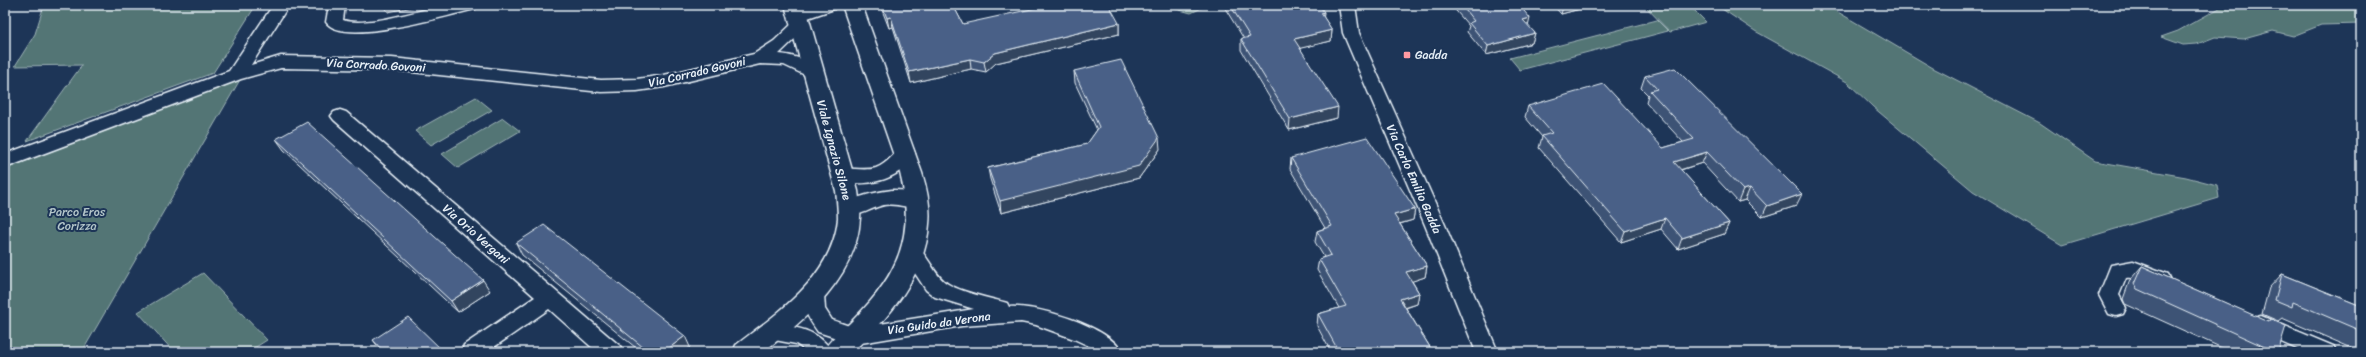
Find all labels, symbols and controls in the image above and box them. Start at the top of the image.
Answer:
place label: Gadda [1415,44,1448,66]
street label: Via Corrado Govoni [646,50,749,94]
marker: Gadda [1402,50,1412,60]
street label: Via Corrado Govoni [326,51,427,79]
street label: Viale Ignazio Silone [810,97,858,203]
street label: Via Carlo Emilio Gadda [1380,121,1448,237]
street label: Via Orio Vergani [437,198,515,270]
park label: Parco Eros Corizza [49,201,106,237]
street label: Via Guido da Verona [886,305,992,341]

